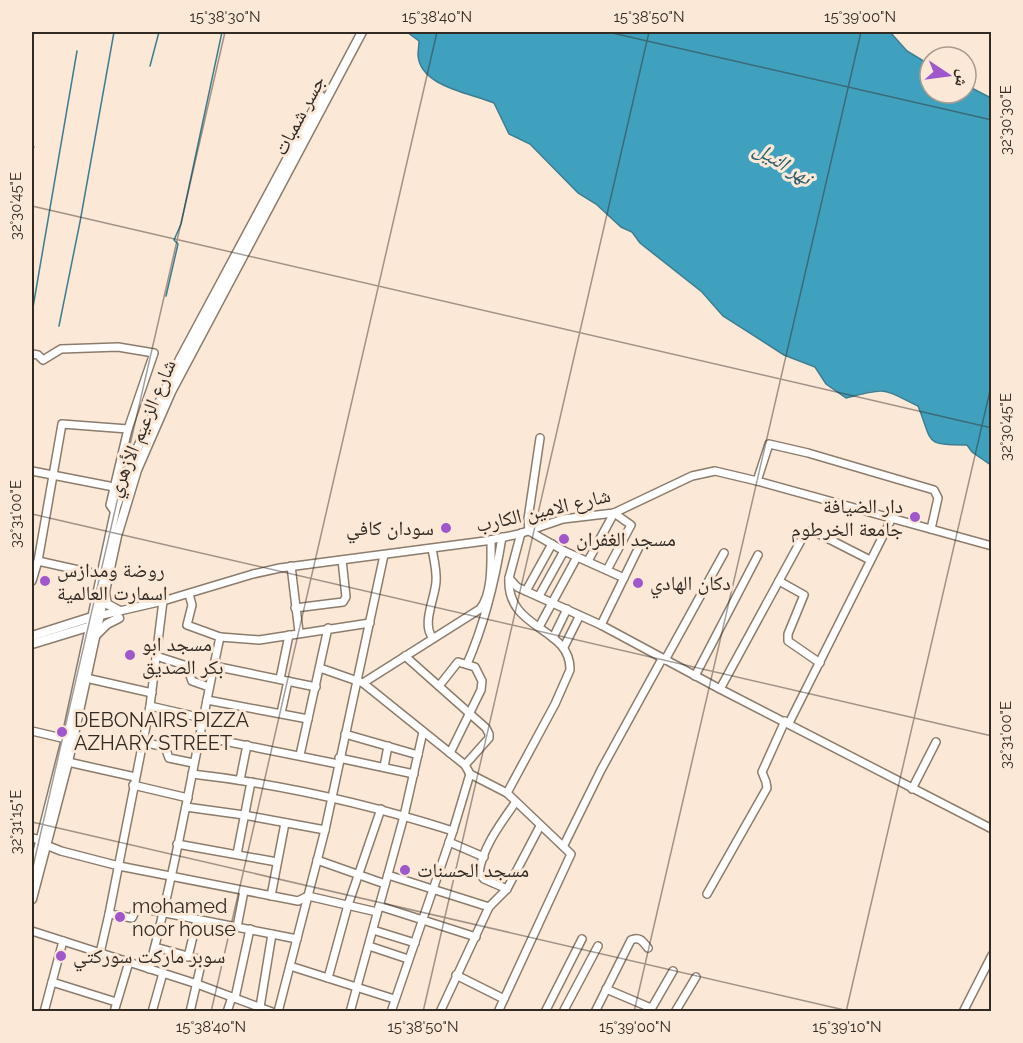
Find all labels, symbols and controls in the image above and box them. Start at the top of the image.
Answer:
text: 15°38'30"N [189,8,261,26]
text: 15°38'40"N [402,8,472,26]
text: 15°38'50"N [613,8,685,26]
text: 15°39'00"N [824,8,896,26]
north arrow [918,45,978,105]
text: ش [951,68,973,89]
street label: جسر شمبات [268,71,330,159]
text: 32°30'30"E [997,85,1015,155]
water label: نهر النيل [749,135,820,193]
text: 32°30'45"E [7,172,25,240]
street label: شارع الزعيم الأزهري [101,356,184,502]
text: 32°30'45"E [997,393,1015,461]
text: 32°31'00"E [7,480,25,548]
street label: شارع الامين الكارب [473,483,613,538]
place label: دار الضيافة جامعة الخرطوم [791,494,903,543]
marker: دار الضيافة جامعة الخرطوم [908,510,922,524]
place label: سودان كافي [346,516,434,544]
marker: سودان كافي [439,521,453,535]
place label: مسجد الغفران [576,527,676,551]
marker: مسجد الغفران [557,532,571,546]
place label: روضة ومدازس اسمارت العالمية [57,558,168,605]
place label: دكان الهادي [650,571,731,599]
marker: روضة ومدازس اسمارت العالمية [38,574,52,588]
marker: دكان الهادي [631,576,645,590]
place label: مسجد ابو بكر الصديق [142,632,224,679]
marker: مسجد ابو بكر الصديق [123,648,137,662]
text: 32°31'00"E [997,701,1015,769]
place label: DEBONAIRS PIZZA AZHARY STREET [74,708,250,755]
marker: DEBONAIRS PIZZA AZHARY STREET [55,725,69,739]
text: 32°31'15"E [7,790,25,854]
place label: مسجد الحسنات [417,858,529,882]
marker: مسجد الحسنات [398,863,412,877]
place label: mohamed noor house [132,894,236,941]
marker: mohamed noor house [113,910,127,924]
place label: سوبر ماركت سوركتي [73,944,225,972]
marker: سوبر ماركت سوركتي [54,949,68,963]
text: 15°38'40"N [176,1018,246,1036]
text: 15°38'50"N [387,1018,459,1036]
text: 15°39'00"N [599,1018,671,1036]
text: 15°39'10"N [812,1018,882,1036]

